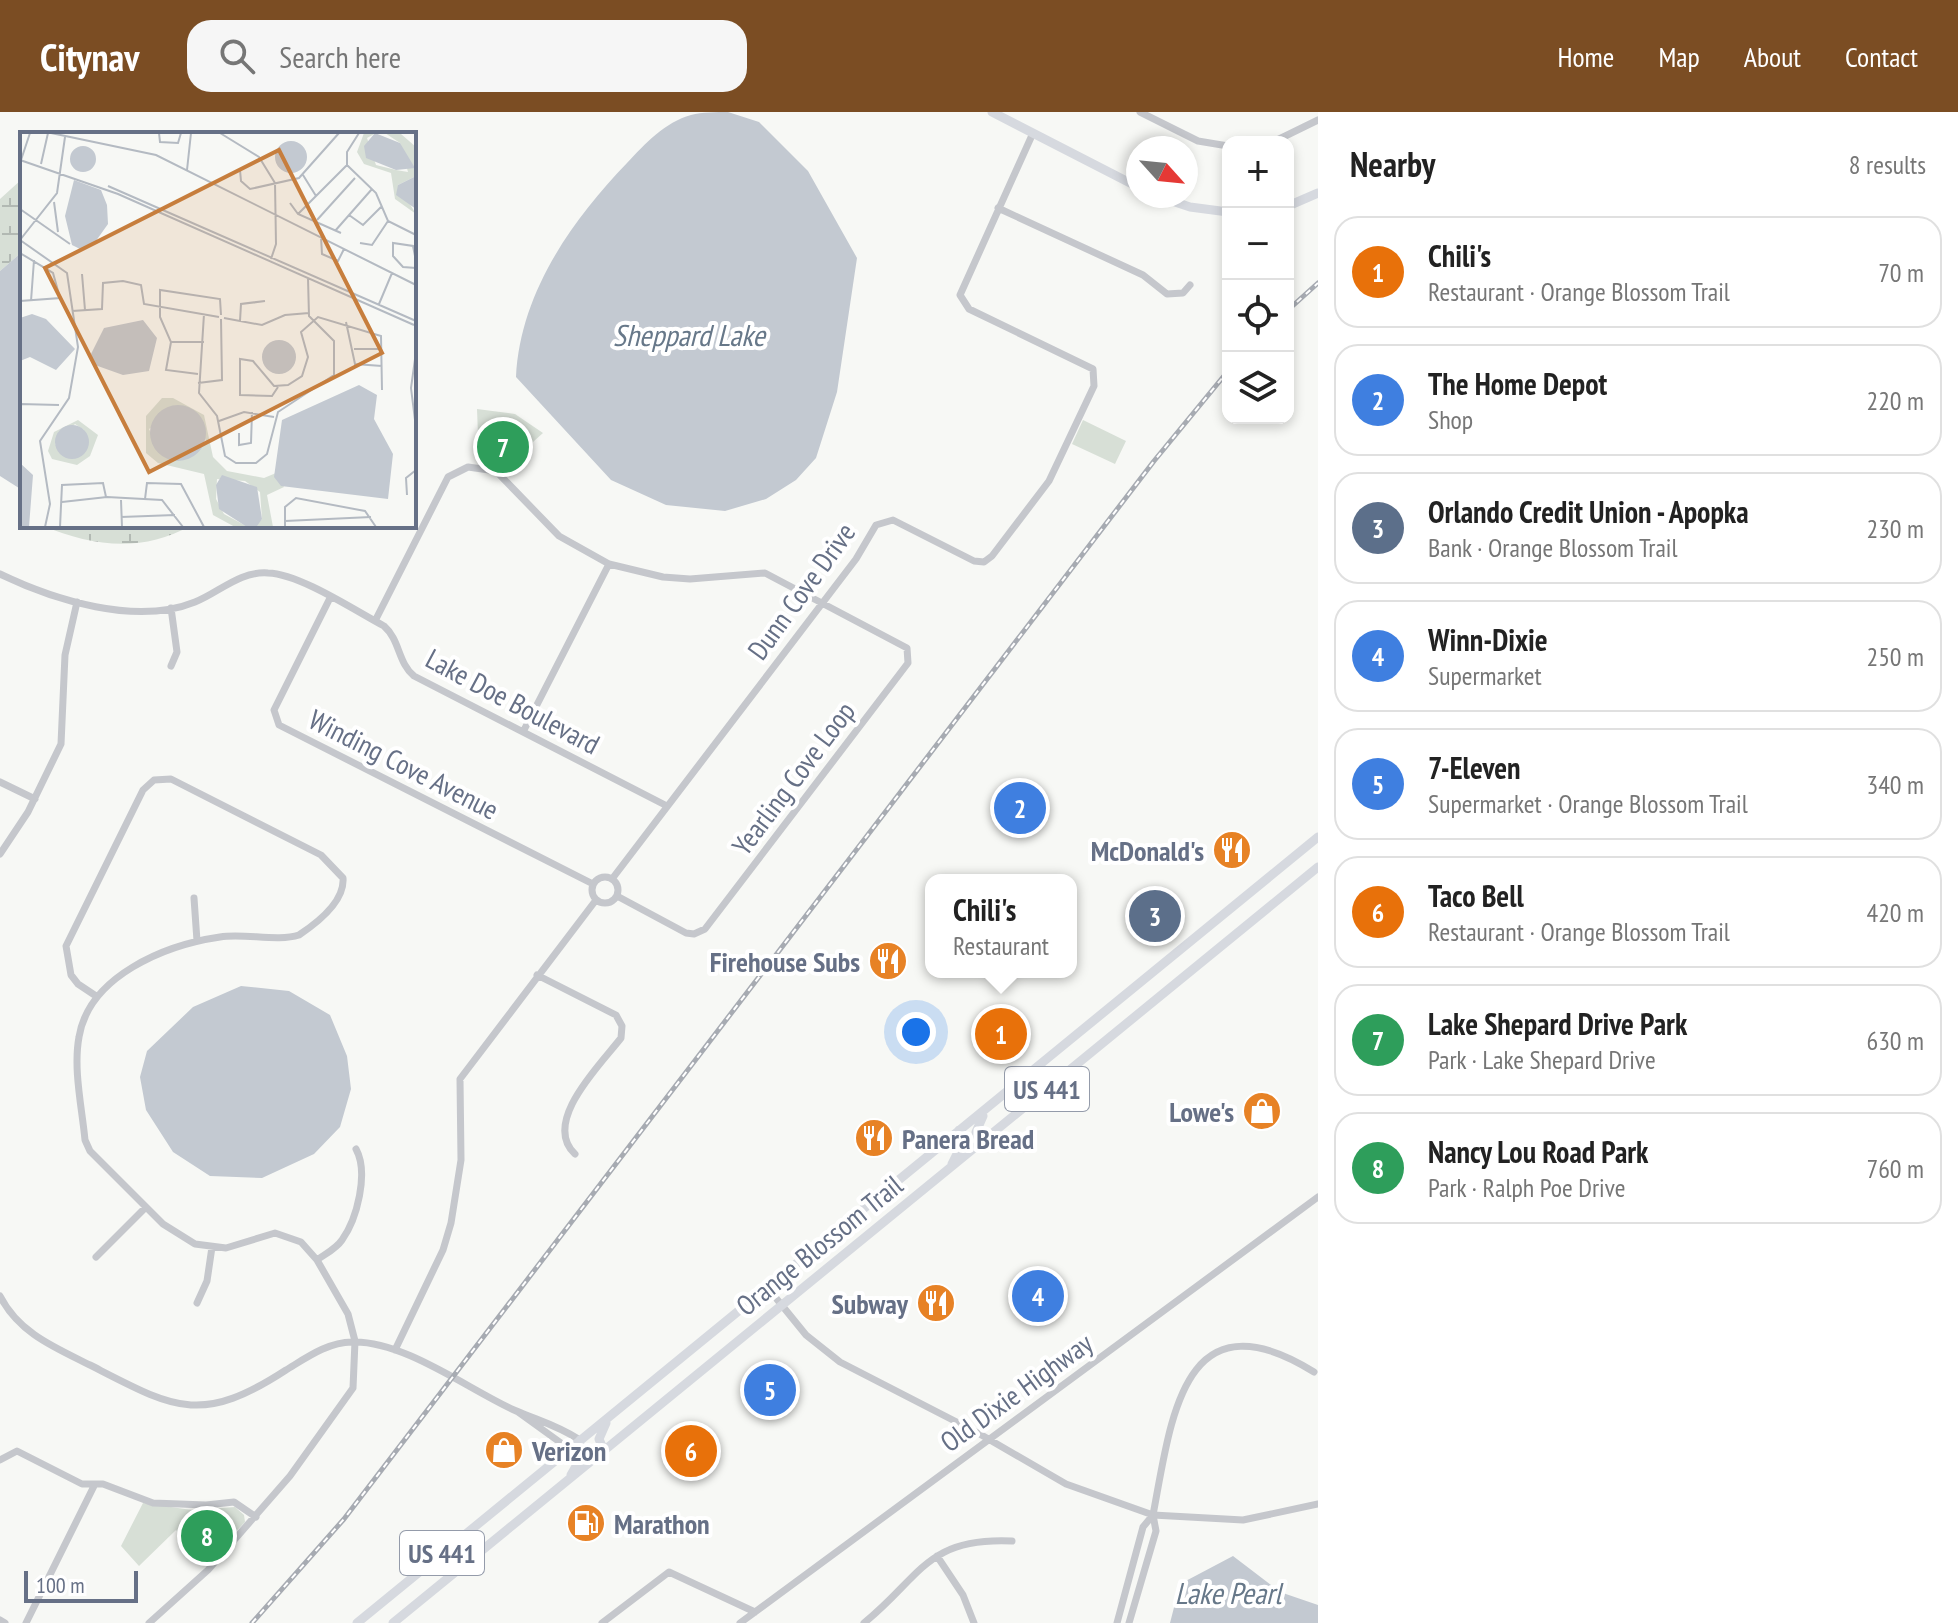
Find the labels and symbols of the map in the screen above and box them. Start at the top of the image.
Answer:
inset map [20,132,416,528]
north arrow [1126,136,1198,208]
water label: Sheppard Lake [613,315,767,354]
pin: 7 [477,417,529,477]
street label: Dunn Cove Drive [739,515,863,667]
street label: Lake Doe Boulevard [420,640,606,762]
street label: Yearling Cove Loop [723,694,863,862]
street label: Winding Cove Avenue [303,700,505,828]
pin: 2 [994,778,1046,838]
restaurant icon: McDonald's [1211,829,1253,871]
place label: McDonald's [1091,832,1204,869]
pin: 3 [1129,886,1181,946]
restaurant icon: Firehouse Subs [867,940,909,982]
place label: Firehouse Subs [710,943,860,980]
pin: 1 [975,1004,1027,1064]
your location [896,1012,936,1052]
road number: US 441 [1005,1067,1089,1111]
shop icon: Lowe's [1241,1090,1283,1132]
place label: Lowe's [1169,1093,1234,1130]
restaurant icon: Panera Bread [853,1117,895,1159]
place label: Panera Bread [902,1120,1034,1157]
street label: Orange Blossom Trail [728,1166,910,1324]
pin: 4 [1012,1266,1064,1326]
restaurant icon: Subway [915,1282,957,1324]
place label: Subway [832,1285,909,1322]
street label: Old Dixie Highway [932,1324,1100,1460]
pin: 5 [744,1360,796,1420]
pin: 6 [665,1421,717,1481]
shop icon: Verizon [483,1429,525,1471]
place label: Verizon [531,1432,606,1469]
fuel station icon: Marathon [565,1502,607,1544]
place label: Marathon [614,1505,710,1542]
pin: 8 [181,1506,233,1566]
road number: US 441 [400,1531,484,1575]
scale bar [24,1567,138,1603]
water label: Lake Pearl [1175,1573,1284,1612]

